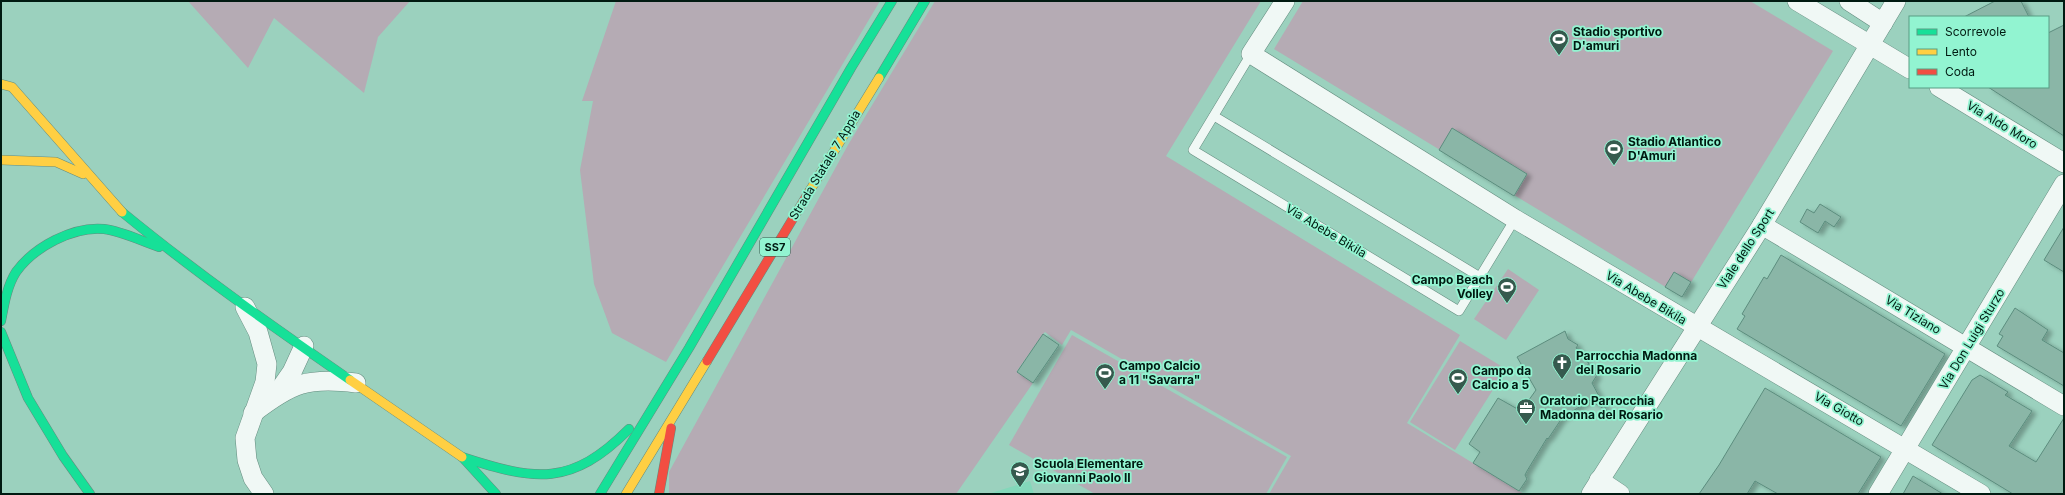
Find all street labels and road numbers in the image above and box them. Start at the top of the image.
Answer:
street label: Via Aldo Moro [1964,98,2040,152]
street label: Strada Statale 7 Appia [786,107,863,222]
street label: Via Abebe Bikila [1283,201,1369,261]
street label: Viale dello Sport [1714,206,1777,292]
road number: SS7 [760,238,790,256]
street label: Via Abebe Bikila [1603,268,1689,328]
street label: Via Don Luigi Sturzo [1936,286,2008,392]
street label: Via Tiziano [1883,292,1944,337]
street label: Via Giotto [1812,388,1867,429]

